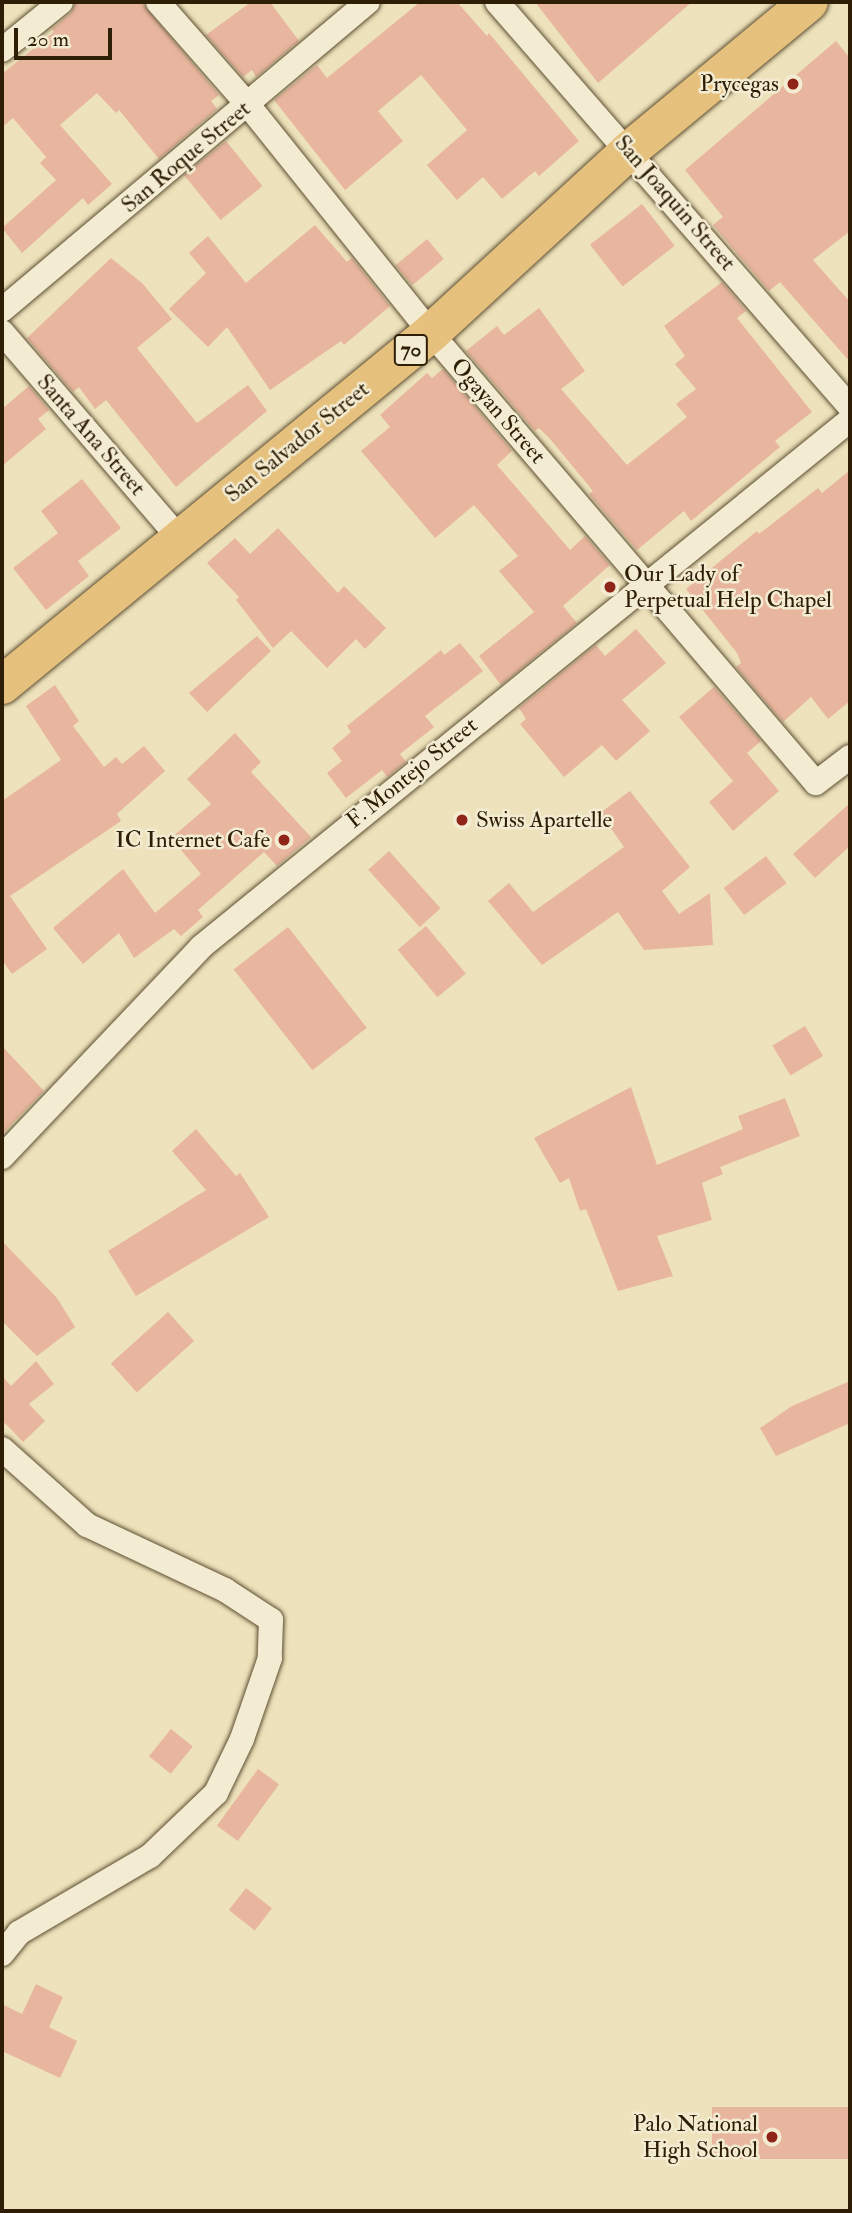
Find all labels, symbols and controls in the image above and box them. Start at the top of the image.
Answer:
scale bar [18,14,116,58]
text: 20 m [27,26,69,53]
place label: Prycegas [700,70,779,98]
marker: Prycegas [785,76,801,92]
street label: San Roque Street [116,95,256,219]
street label: San Joaquin Street [609,130,741,276]
road number: 70 [394,332,428,368]
street label: Ogayan Street [445,353,551,469]
street label: Santa Ana Street [31,369,151,501]
street label: San Salvador Street [219,375,375,509]
place label: Our Lady of Perpetual Help Chapel [624,560,832,614]
marker: Our Lady of Perpetual Help Chapel [602,579,618,595]
street label: F. Montejo Street [341,712,483,834]
place label: Swiss Apartelle [476,806,612,834]
marker: Swiss Apartelle [454,812,470,828]
place label: IC Internet Cafe [116,826,270,854]
marker: IC Internet Cafe [276,832,292,848]
place label: Palo National High School [633,2110,758,2164]
marker: Palo National High School [764,2129,780,2145]

